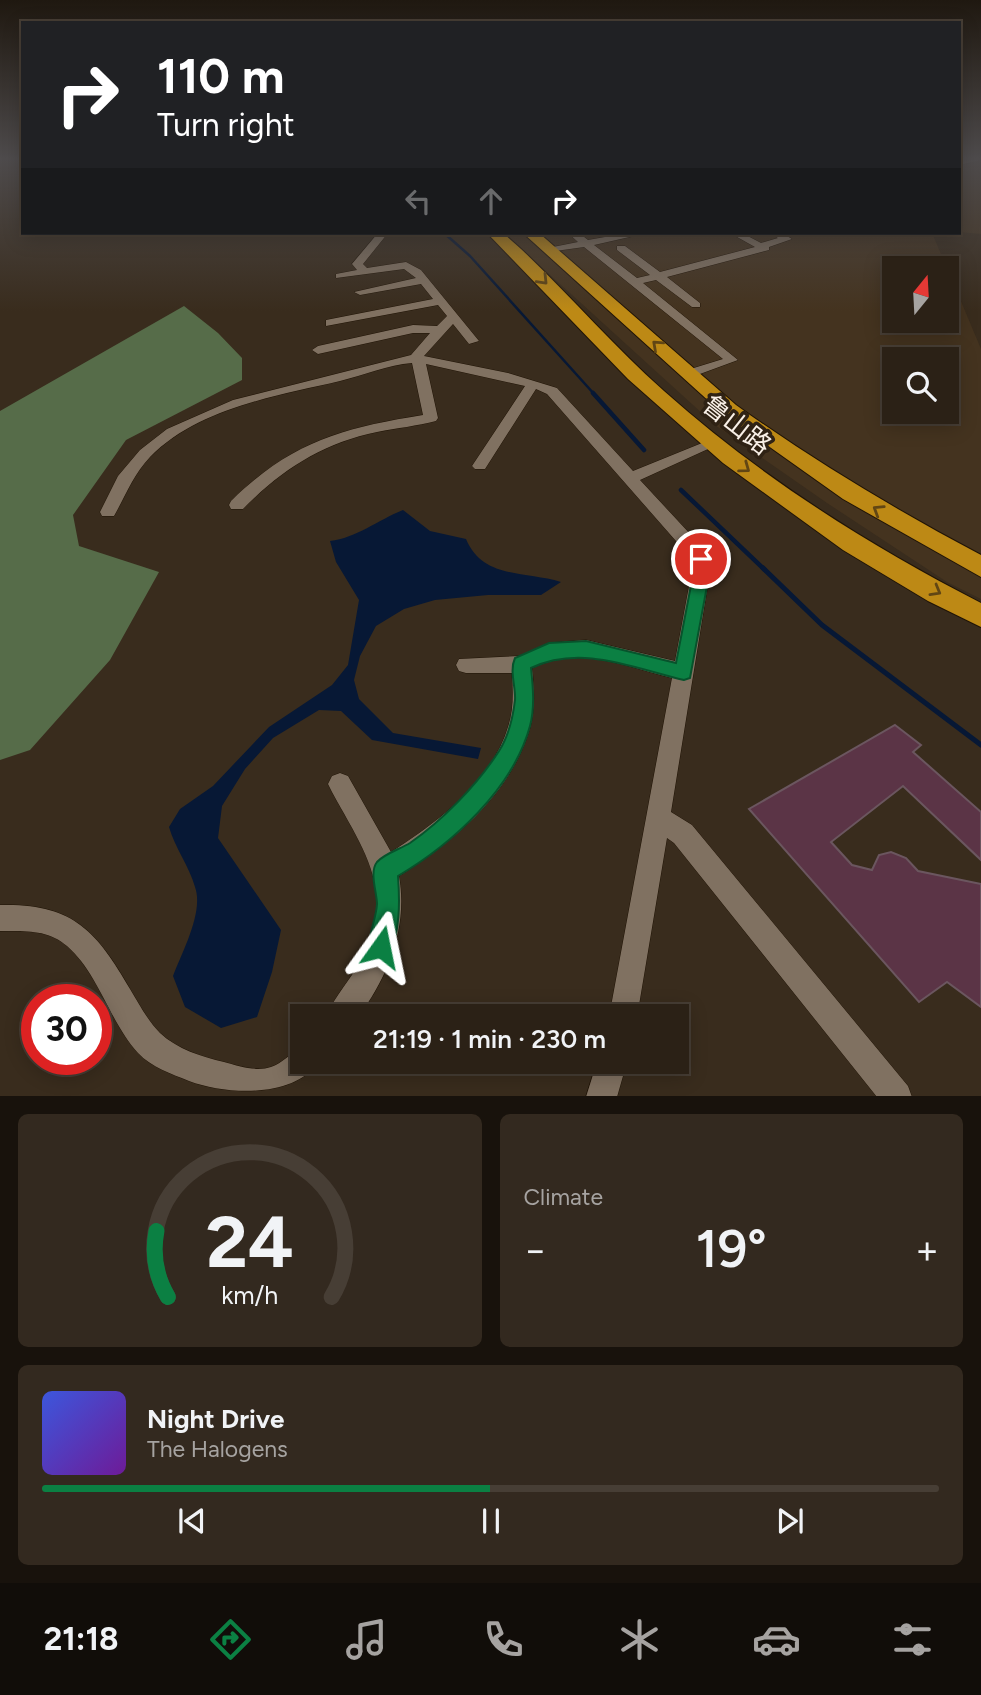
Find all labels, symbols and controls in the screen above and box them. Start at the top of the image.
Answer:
text: 110 m [157,46,285,105]
icon: right [42,49,133,140]
text: Turn right [157,106,295,144]
icon: left [399,182,437,220]
icon: ahead [472,182,510,220]
icon: right [545,182,583,220]
north arrow [882,256,959,332]
map controls [882,256,959,424]
one-way arrow [534,272,547,285]
one-way arrow [652,341,665,353]
button: search [882,347,959,424]
street label: 鲁山路 [696,388,778,462]
one-way arrow [737,460,750,472]
one-way arrow [873,505,886,518]
pin [671,529,731,589]
icon: arrive [682,540,720,578]
one-way arrow [929,583,941,596]
position arrow [344,910,418,984]
speed limit sign: 30 [21,984,112,1075]
text: 21:19 · 1 min · 230 m [373,1023,606,1055]
text: Climate [524,1183,603,1211]
text: 24 [206,1198,294,1285]
text: 19° [696,1218,767,1280]
text: − [524,1227,547,1273]
text: + [915,1227,939,1273]
text: km/h [221,1279,278,1309]
text: Night Drive [147,1403,284,1435]
text: The Halogens [147,1435,288,1463]
icon: previous [173,1502,211,1540]
icon: pause [472,1502,510,1540]
icon: next [771,1502,809,1540]
icon: directions [206,1615,255,1664]
icon: music [342,1615,391,1664]
icon: phone [479,1615,528,1664]
icon: climate [615,1615,664,1664]
icon: car [752,1615,801,1664]
icon: filters [888,1615,937,1664]
text: 21:18 [44,1620,118,1658]

